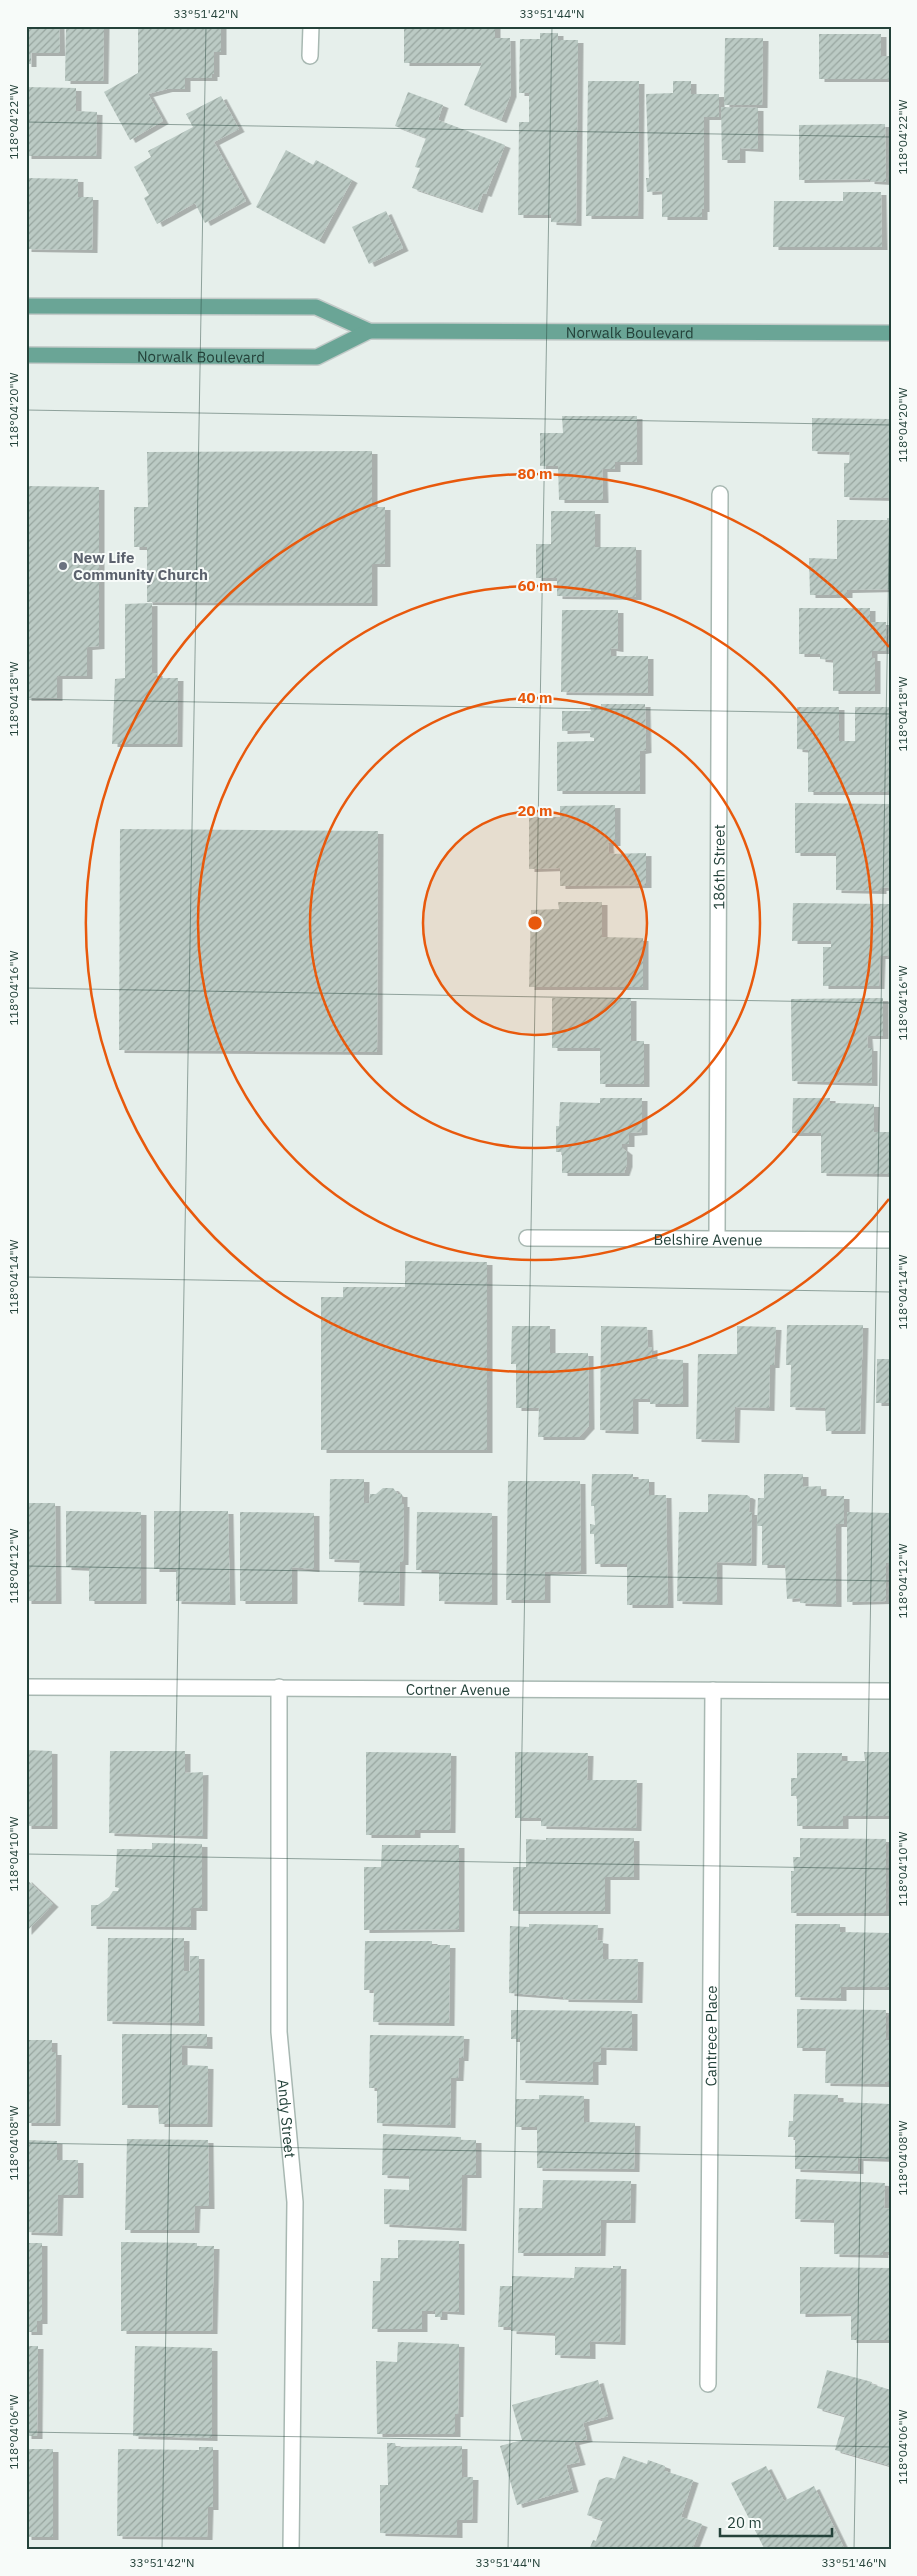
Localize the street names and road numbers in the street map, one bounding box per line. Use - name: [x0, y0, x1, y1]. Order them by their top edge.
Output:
- street label: Norwalk Boulevard: [566, 322, 694, 342]
- street label: Norwalk Boulevard: [137, 346, 265, 366]
- street label: 186th Street: [709, 824, 728, 910]
- street label: Belshire Avenue: [653, 1229, 763, 1249]
- street label: Cortner Avenue: [406, 1679, 510, 1699]
- street label: Cantrece Place: [701, 1985, 720, 2087]
- street label: Andy Street: [274, 2078, 300, 2159]

